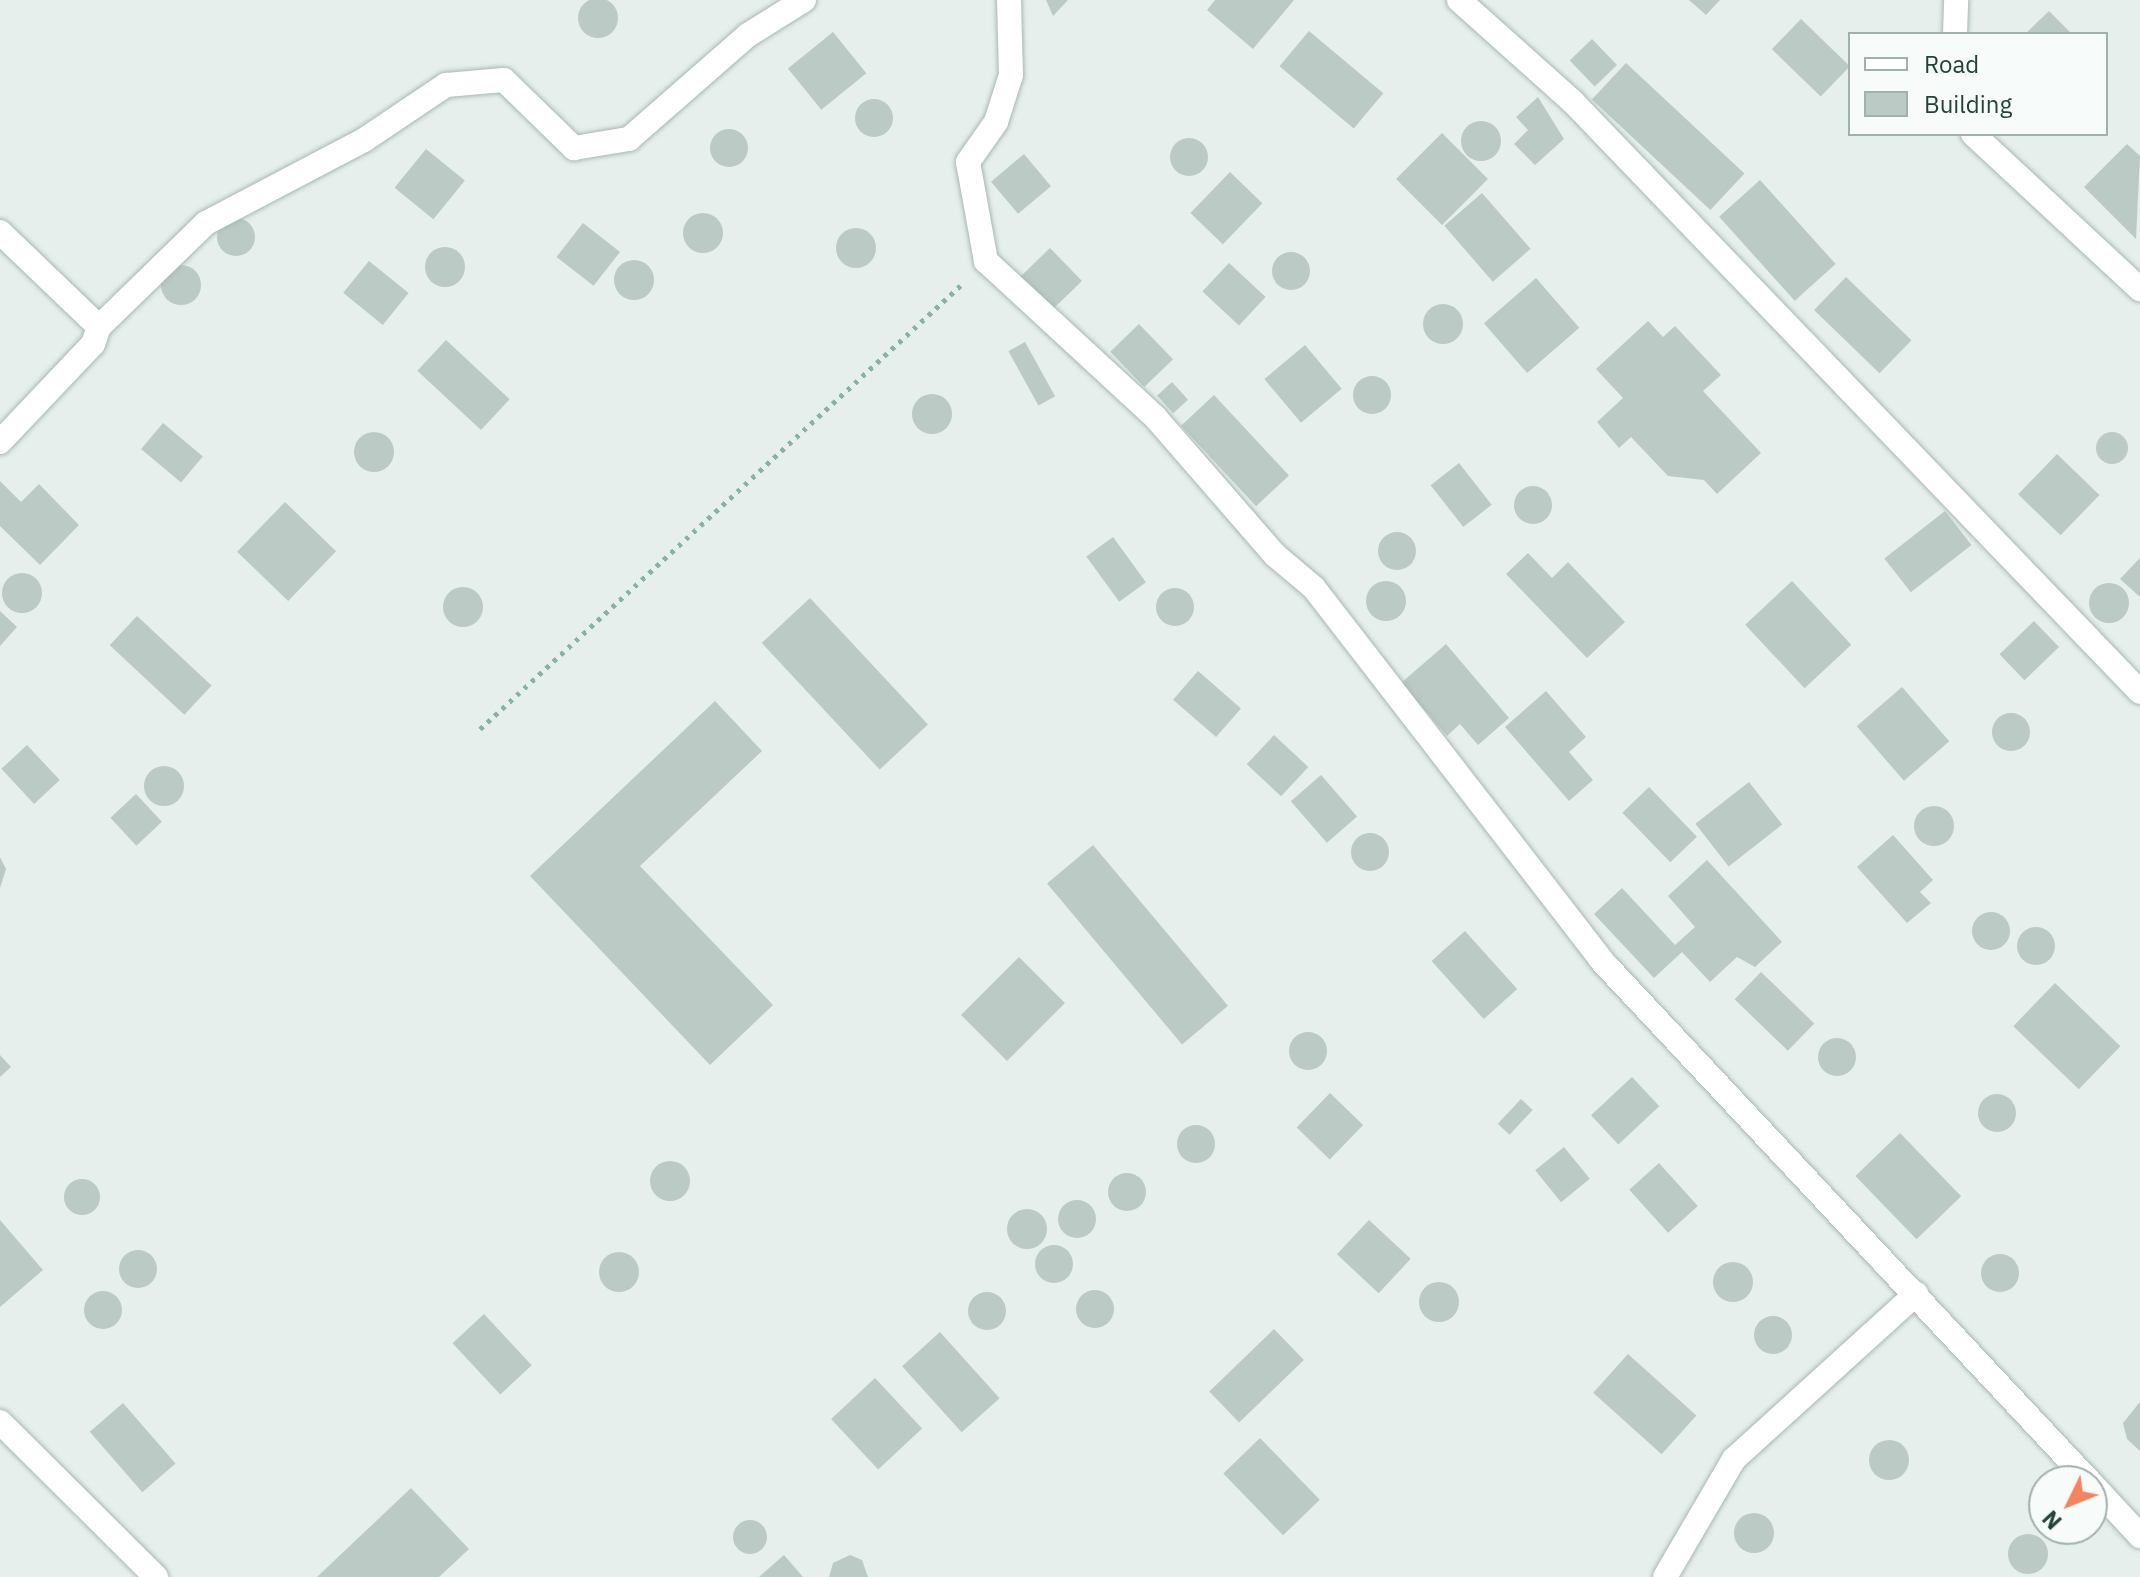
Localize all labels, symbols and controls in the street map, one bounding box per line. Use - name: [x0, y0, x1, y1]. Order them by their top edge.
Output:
- legend: [1848, 32, 2108, 136]
- text: Road: [1924, 48, 1979, 80]
- text: Building: [1924, 88, 2012, 120]
- north arrow: [2028, 1465, 2108, 1545]
- text: N: [2036, 1505, 2068, 1536]

